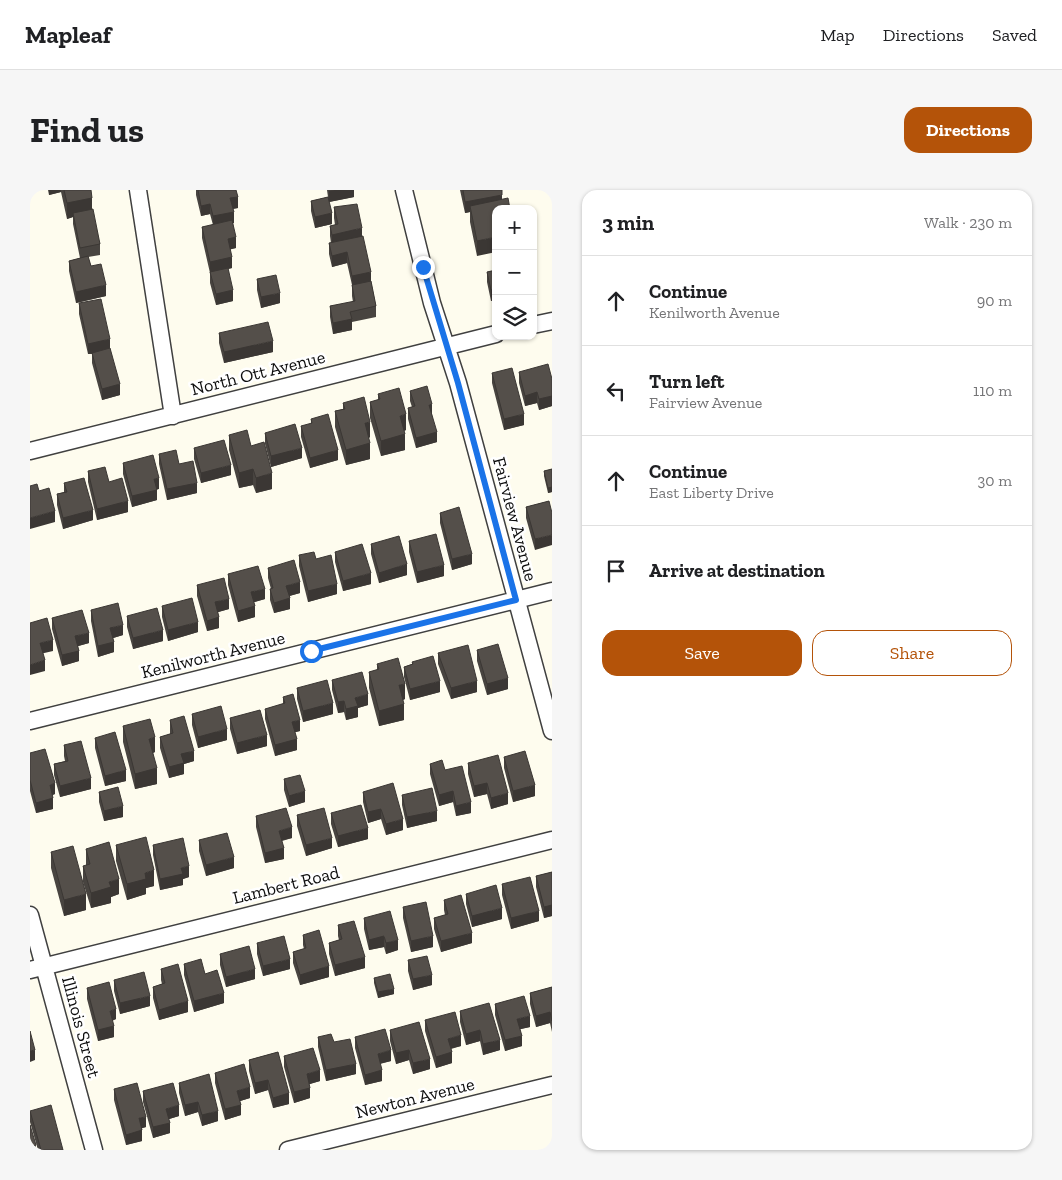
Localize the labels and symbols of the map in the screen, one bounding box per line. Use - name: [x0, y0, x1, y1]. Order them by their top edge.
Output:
- route end: [412, 256, 435, 279]
- street label: North Ott Avenue: [189, 346, 327, 400]
- street label: Fairview Avenue: [488, 455, 542, 583]
- street label: Kenilworth Avenue: [139, 627, 287, 683]
- route start: [300, 640, 323, 663]
- street label: Lambert Road: [230, 861, 342, 909]
- street label: Illinois Street: [57, 974, 105, 1081]
- street label: Newton Avenue: [353, 1073, 477, 1123]

